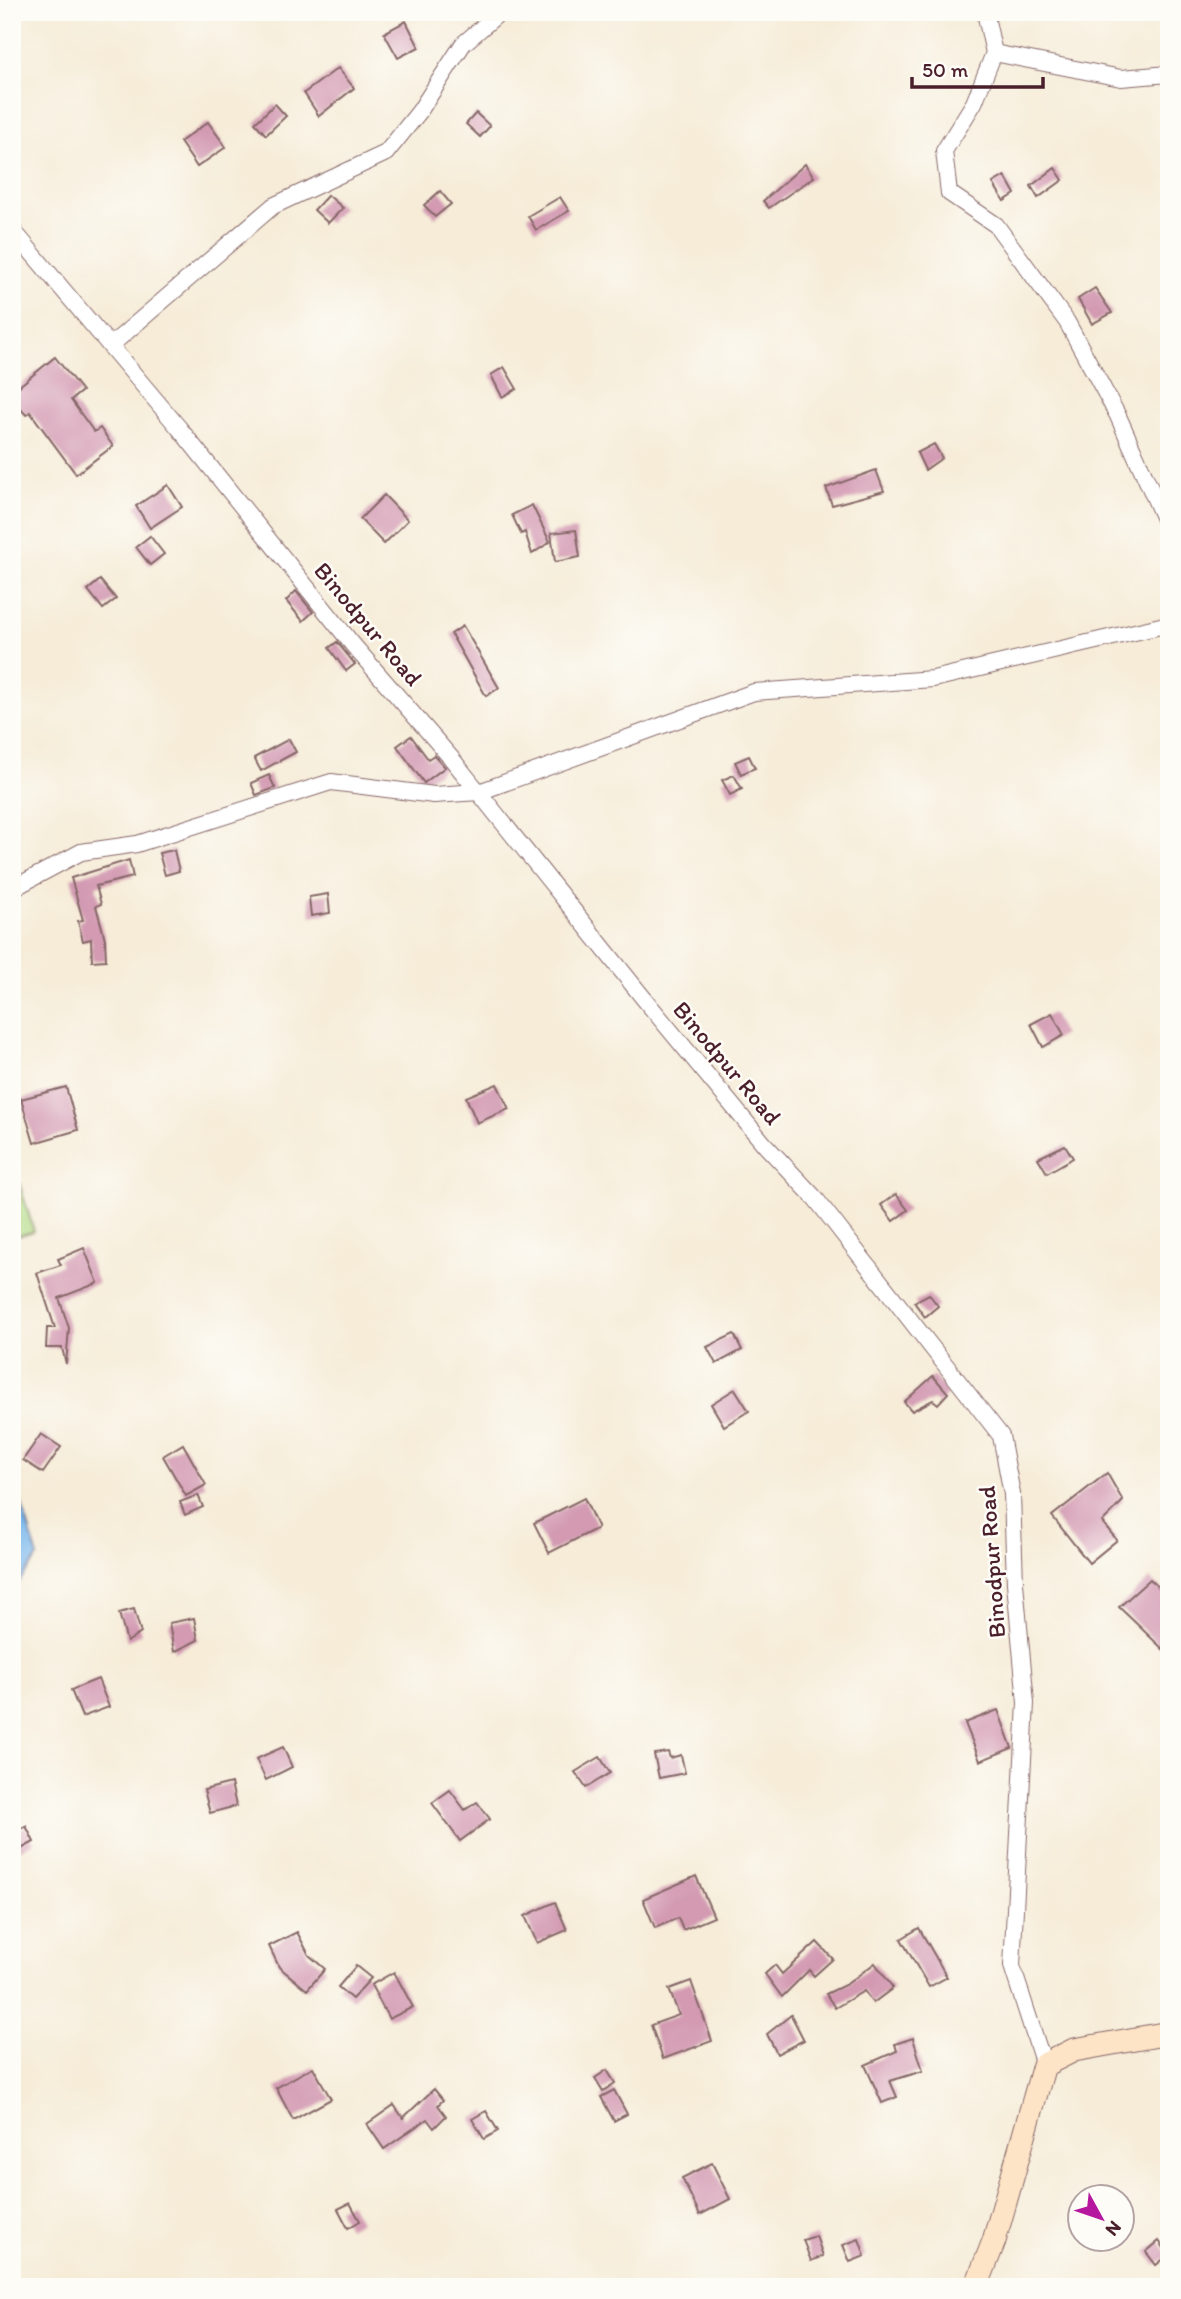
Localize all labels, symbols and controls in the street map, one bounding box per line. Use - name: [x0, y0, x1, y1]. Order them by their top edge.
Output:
- scale bar: [912, 46, 1043, 90]
- text: 50 m: [922, 57, 969, 82]
- street label: Binodpur Road: [308, 556, 429, 692]
- street label: Binodpur Road: [667, 995, 788, 1131]
- street label: Binodpur Road: [972, 1485, 1011, 1639]
- north arrow: [1066, 2184, 1136, 2254]
- text: N: [1101, 2216, 1127, 2241]

